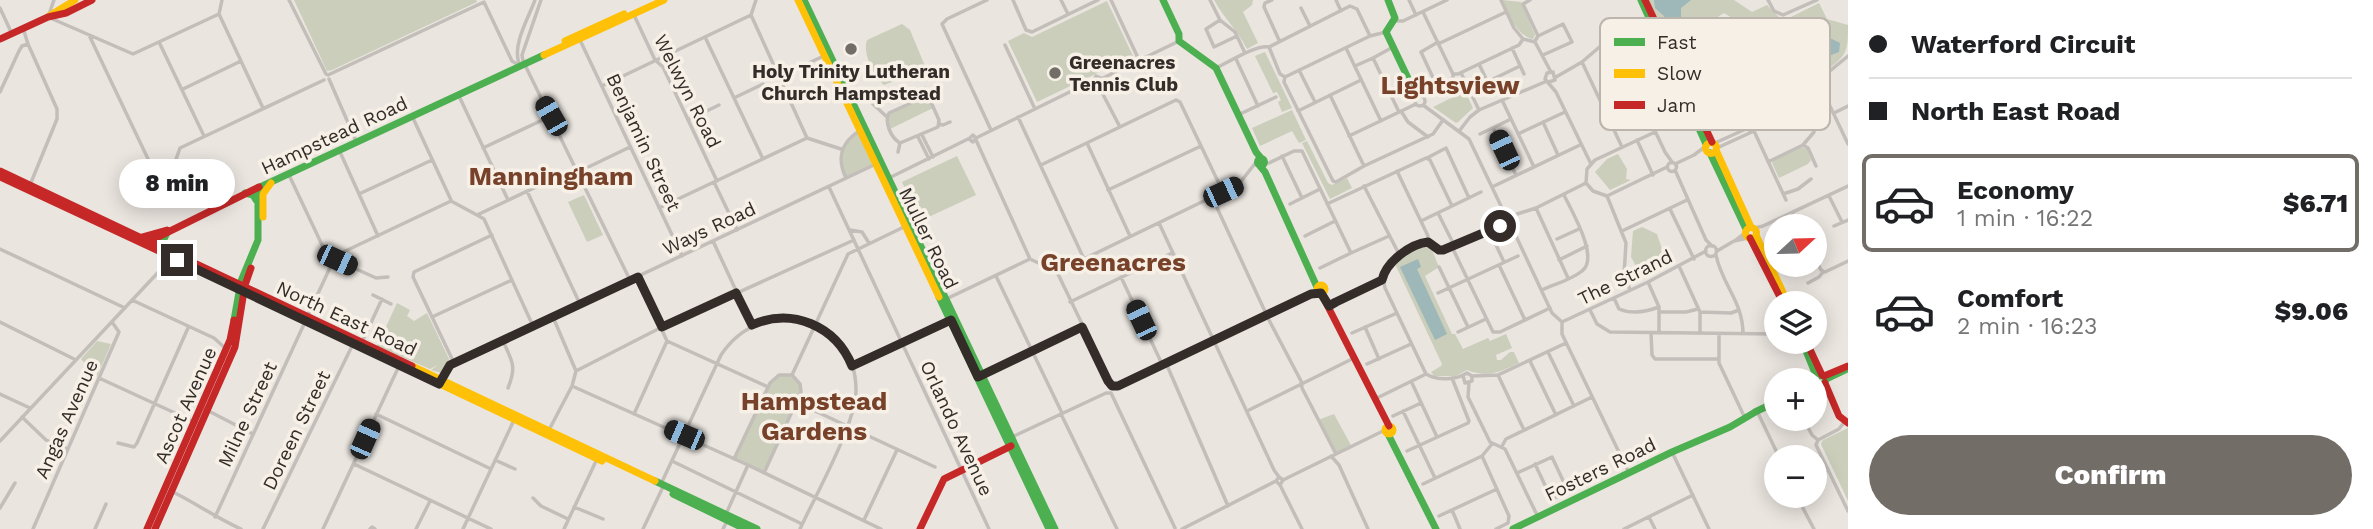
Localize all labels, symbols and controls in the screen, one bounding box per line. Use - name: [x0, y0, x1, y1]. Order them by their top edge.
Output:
- legend: [1600, 18, 1830, 130]
- text: Waterford Circuit: [1911, 29, 2135, 59]
- street label: Welwyn Road: [649, 31, 726, 152]
- text: Fast: [1657, 31, 1696, 54]
- marker: Holy Trinity Lutheran Church Hampstead: [843, 41, 859, 57]
- place label: Greenacres Tennis Club: [1069, 51, 1178, 96]
- place label: Holy Trinity Lutheran Church Hampstead: [752, 60, 950, 105]
- text: Slow: [1657, 62, 1702, 85]
- marker: Greenacres Tennis Club: [1047, 65, 1063, 81]
- street label: Benjamin Street: [602, 70, 686, 215]
- district label: Lightsview: [1380, 70, 1520, 100]
- street label: Hampstead Road: [257, 91, 411, 179]
- car: [532, 93, 571, 139]
- text: Jam: [1657, 94, 1696, 117]
- text: North East Road: [1911, 96, 2120, 126]
- car: [1486, 127, 1523, 173]
- callout: 8 min: [119, 159, 235, 208]
- district label: Manningham: [469, 161, 633, 191]
- text: 8 min: [145, 170, 209, 197]
- icon: car: [1873, 172, 1936, 235]
- car: [1200, 174, 1247, 210]
- text: Economy: [1957, 175, 2074, 205]
- street label: Muller Road: [894, 183, 963, 293]
- text: $6.71: [2283, 188, 2348, 218]
- street label: Ways Road: [659, 197, 759, 260]
- text: 1 min · 16:22: [1957, 205, 2093, 232]
- route start: [1484, 210, 1516, 242]
- north arrow: [1764, 214, 1827, 276]
- map controls: [1764, 214, 1827, 508]
- car: [314, 242, 361, 278]
- route end: [161, 244, 193, 276]
- street label: The Strand: [1574, 245, 1676, 310]
- district label: Greenacres: [1040, 247, 1186, 277]
- street label: North East Road: [273, 276, 421, 361]
- icon: car: [1873, 280, 1936, 343]
- text: Comfort: [1957, 283, 2063, 313]
- button: layers: [1764, 291, 1827, 354]
- text: $9.06: [2275, 296, 2348, 326]
- car: [1123, 297, 1160, 343]
- text: 2 min · 16:23: [1957, 313, 2098, 340]
- street label: Ascot Avenue: [149, 343, 221, 467]
- street label: Angas Avenue: [30, 356, 103, 482]
- street label: Orlando Avenue: [915, 357, 998, 499]
- street label: Milne Street: [213, 358, 282, 471]
- street label: Doreen Street: [258, 367, 335, 494]
- button: +: [1764, 368, 1827, 431]
- district label: Hampstead Gardens: [741, 386, 887, 446]
- car: [347, 416, 384, 462]
- car: [661, 417, 708, 453]
- street label: Fosters Road: [1541, 433, 1660, 506]
- button: Confirm: [1869, 435, 2352, 515]
- button: −: [1764, 445, 1827, 508]

